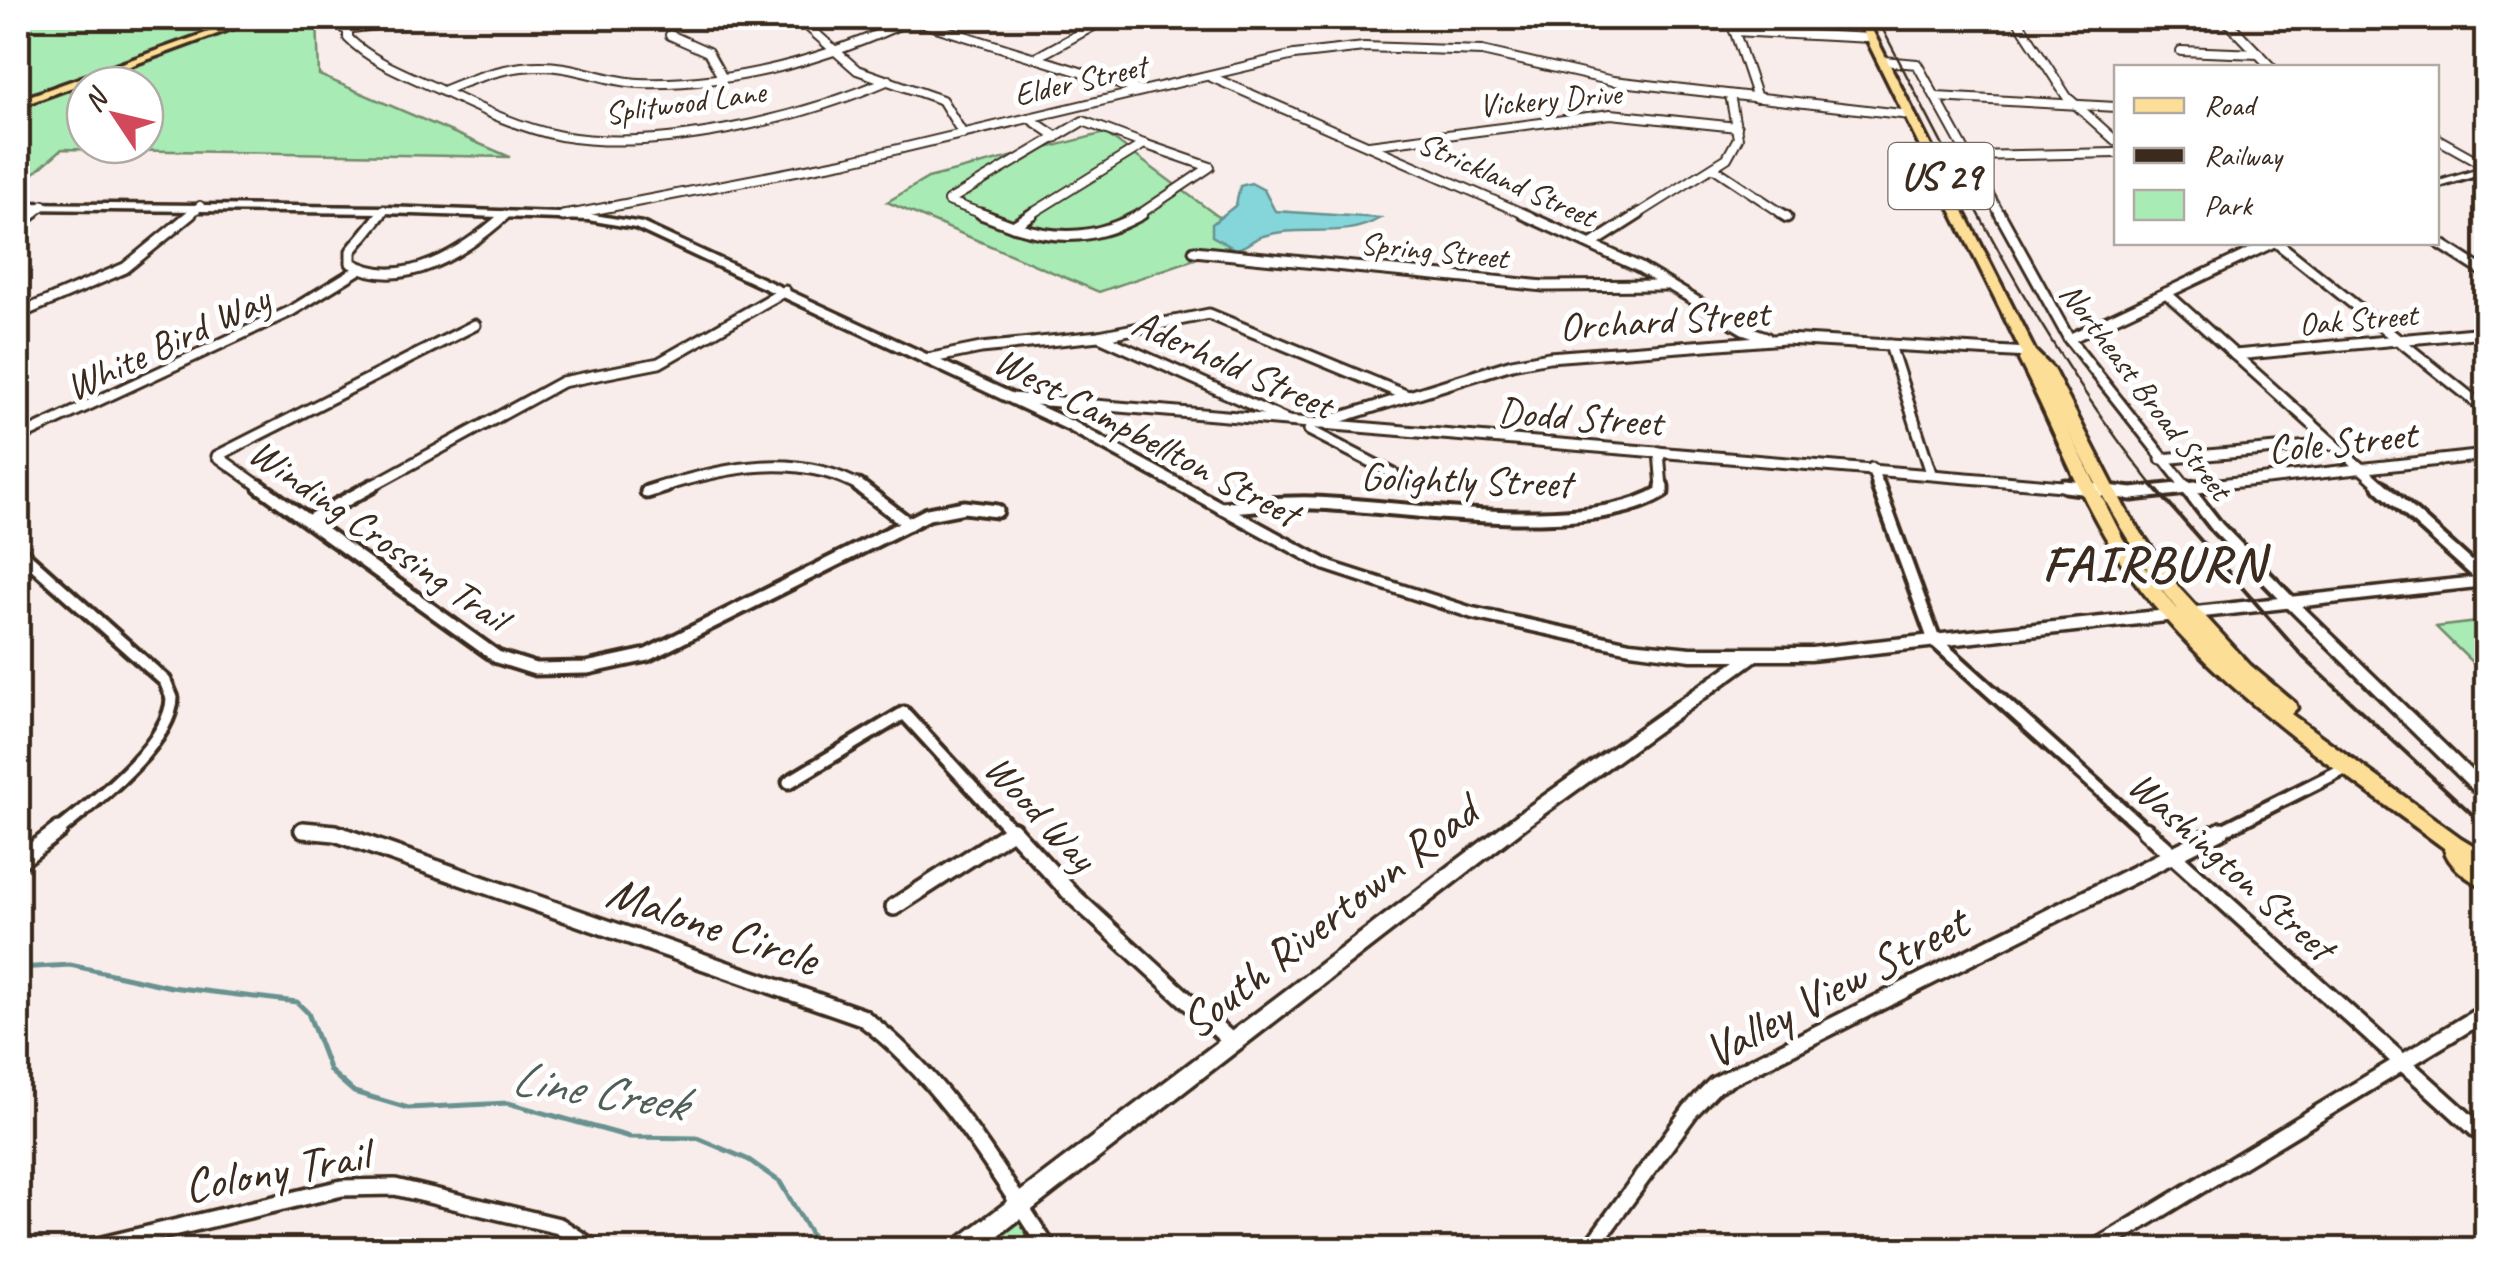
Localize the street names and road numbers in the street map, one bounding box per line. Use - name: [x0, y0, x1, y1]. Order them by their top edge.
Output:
- street label: Elder Street: [1010, 44, 1154, 116]
- street label: Splitwood Lane: [602, 71, 770, 134]
- street label: Vickery Drive: [1477, 73, 1625, 126]
- street label: Strickland Street: [1412, 122, 1605, 238]
- road number: US 29: [1888, 143, 1994, 209]
- street label: Spring Street: [1358, 222, 1513, 279]
- street label: White Bird Way: [57, 273, 280, 412]
- street label: Northeast Broad Street: [2051, 275, 2243, 511]
- street label: Orchard Street: [1558, 287, 1774, 352]
- street label: Oak Street: [2297, 294, 2422, 345]
- street label: Aderhold Street: [1125, 298, 1344, 432]
- street label: West Campbellton Street: [986, 336, 1312, 541]
- street label: Dodd Street: [1496, 386, 1668, 448]
- street label: Cole Street: [2266, 409, 2422, 475]
- street label: Winding Crossing Trail: [239, 427, 523, 646]
- street label: Golightly Street: [1360, 451, 1578, 509]
- street label: Wood Way: [974, 744, 1108, 883]
- street label: Washington Street: [2118, 760, 2349, 975]
- street label: South Rivertown Road: [1168, 777, 1495, 1052]
- street label: Malone Circle: [599, 861, 829, 990]
- street label: Valley View Street: [1693, 890, 1981, 1081]
- street label: Colony Trail: [179, 1123, 381, 1216]

